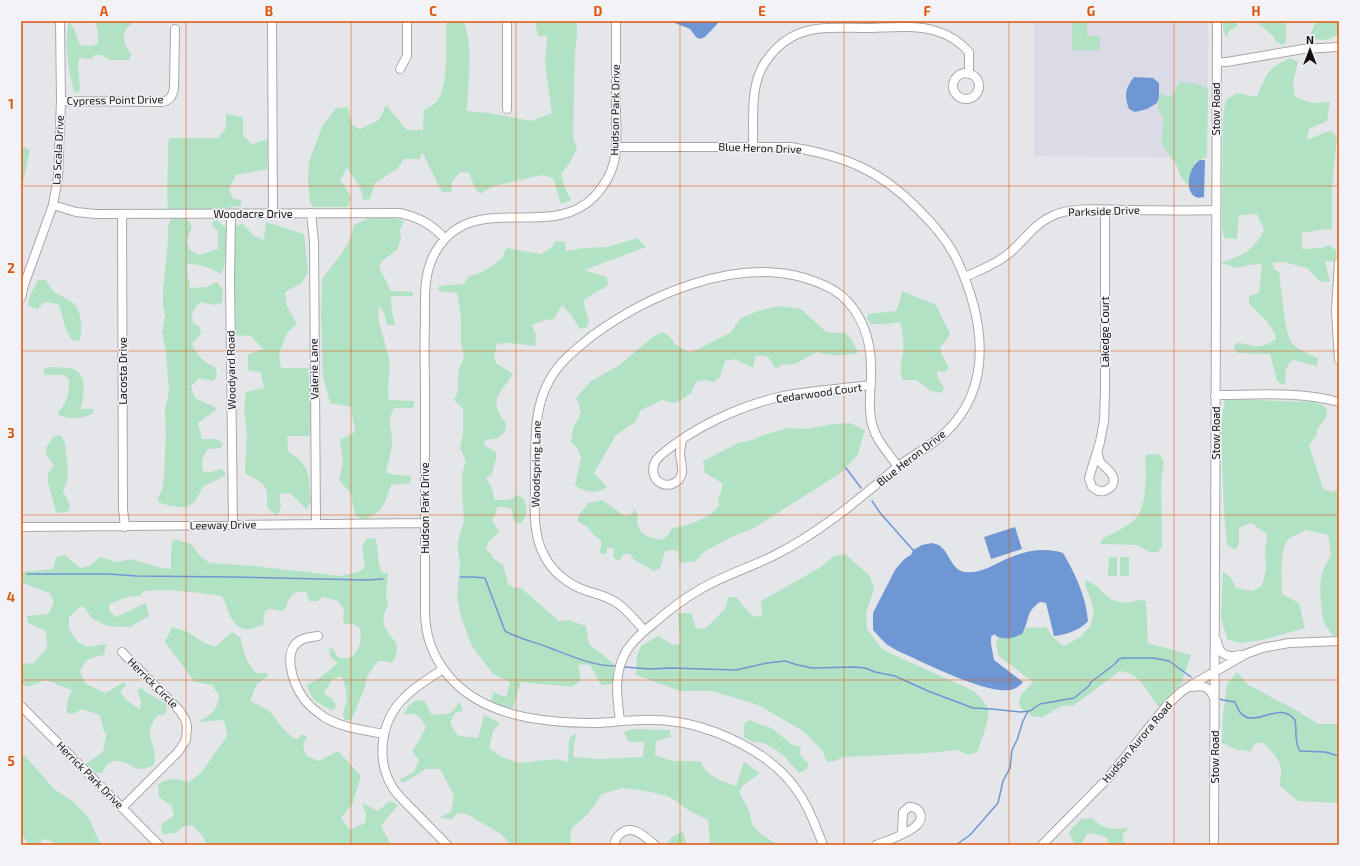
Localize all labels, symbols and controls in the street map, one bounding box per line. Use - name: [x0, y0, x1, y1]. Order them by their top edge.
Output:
- text: A: [100, 3, 109, 19]
- text: B: [265, 3, 273, 19]
- text: C: [429, 3, 437, 19]
- text: D: [594, 3, 603, 19]
- text: E: [758, 3, 766, 19]
- text: F: [923, 3, 931, 19]
- text: G: [1087, 3, 1095, 19]
- text: H: [1252, 3, 1261, 19]
- north arrow: [1290, 30, 1330, 70]
- text: N: [1306, 33, 1314, 46]
- street label: Hudson Park Drive: [607, 64, 622, 156]
- street label: Stow Road: [1209, 82, 1222, 136]
- street label: Cypress Point Drive: [67, 92, 164, 107]
- text: 1: [8, 96, 14, 112]
- street label: La Scala Drive: [49, 115, 66, 185]
- street label: Blue Heron Drive: [718, 140, 802, 155]
- street label: Parkside Drive: [1068, 203, 1140, 218]
- street label: Woodacre Drive: [213, 207, 293, 220]
- text: 2: [7, 260, 15, 276]
- street label: Lakedge Court: [1098, 296, 1111, 368]
- street label: Woodyard Road: [223, 330, 238, 410]
- street label: Lacosta Drive: [116, 337, 129, 405]
- street label: Valerie Lane: [306, 338, 321, 400]
- street label: Cedarwood Court: [775, 380, 863, 405]
- street label: Stow Road: [1209, 406, 1222, 460]
- street label: Woodspring Lane: [528, 420, 543, 508]
- text: 3: [7, 425, 15, 441]
- street label: Blue Heron Drive: [874, 427, 948, 488]
- street label: Hudson Park Drive: [418, 462, 431, 554]
- street label: Leeway Drive: [190, 517, 257, 532]
- text: 4: [7, 589, 15, 605]
- street label: Herrick Circle: [125, 655, 181, 711]
- street label: Hudson Aurora Road: [1099, 698, 1174, 785]
- street label: Stow Road: [1208, 730, 1221, 784]
- street label: Herrick Park Drive: [54, 739, 127, 811]
- text: 5: [7, 753, 15, 769]

